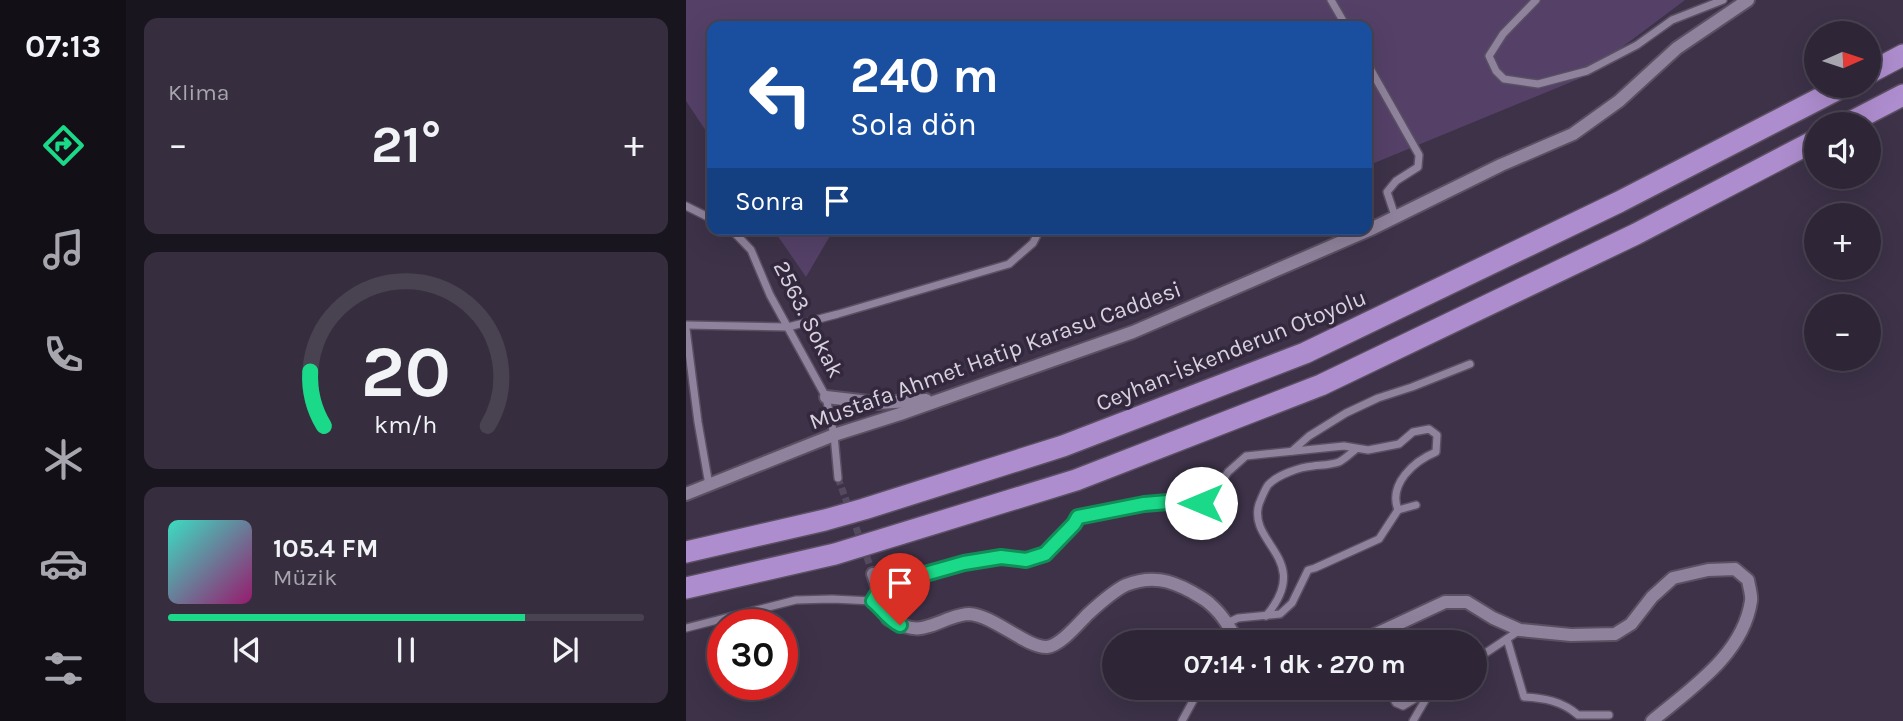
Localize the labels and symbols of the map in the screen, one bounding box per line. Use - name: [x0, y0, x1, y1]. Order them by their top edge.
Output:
- north arrow: [1804, 21, 1881, 98]
- street label: 2563. Sokak: [768, 256, 850, 382]
- street label: Mustafa Ahmet Hatip Karasu Caddesi: [806, 275, 1185, 435]
- street label: Ceyhan-İskenderun Otoyolu: [1092, 284, 1370, 417]
- position arrow: [1164, 466, 1238, 540]
- pin: [870, 553, 930, 625]
- speed limit sign: 30: [707, 609, 798, 700]

